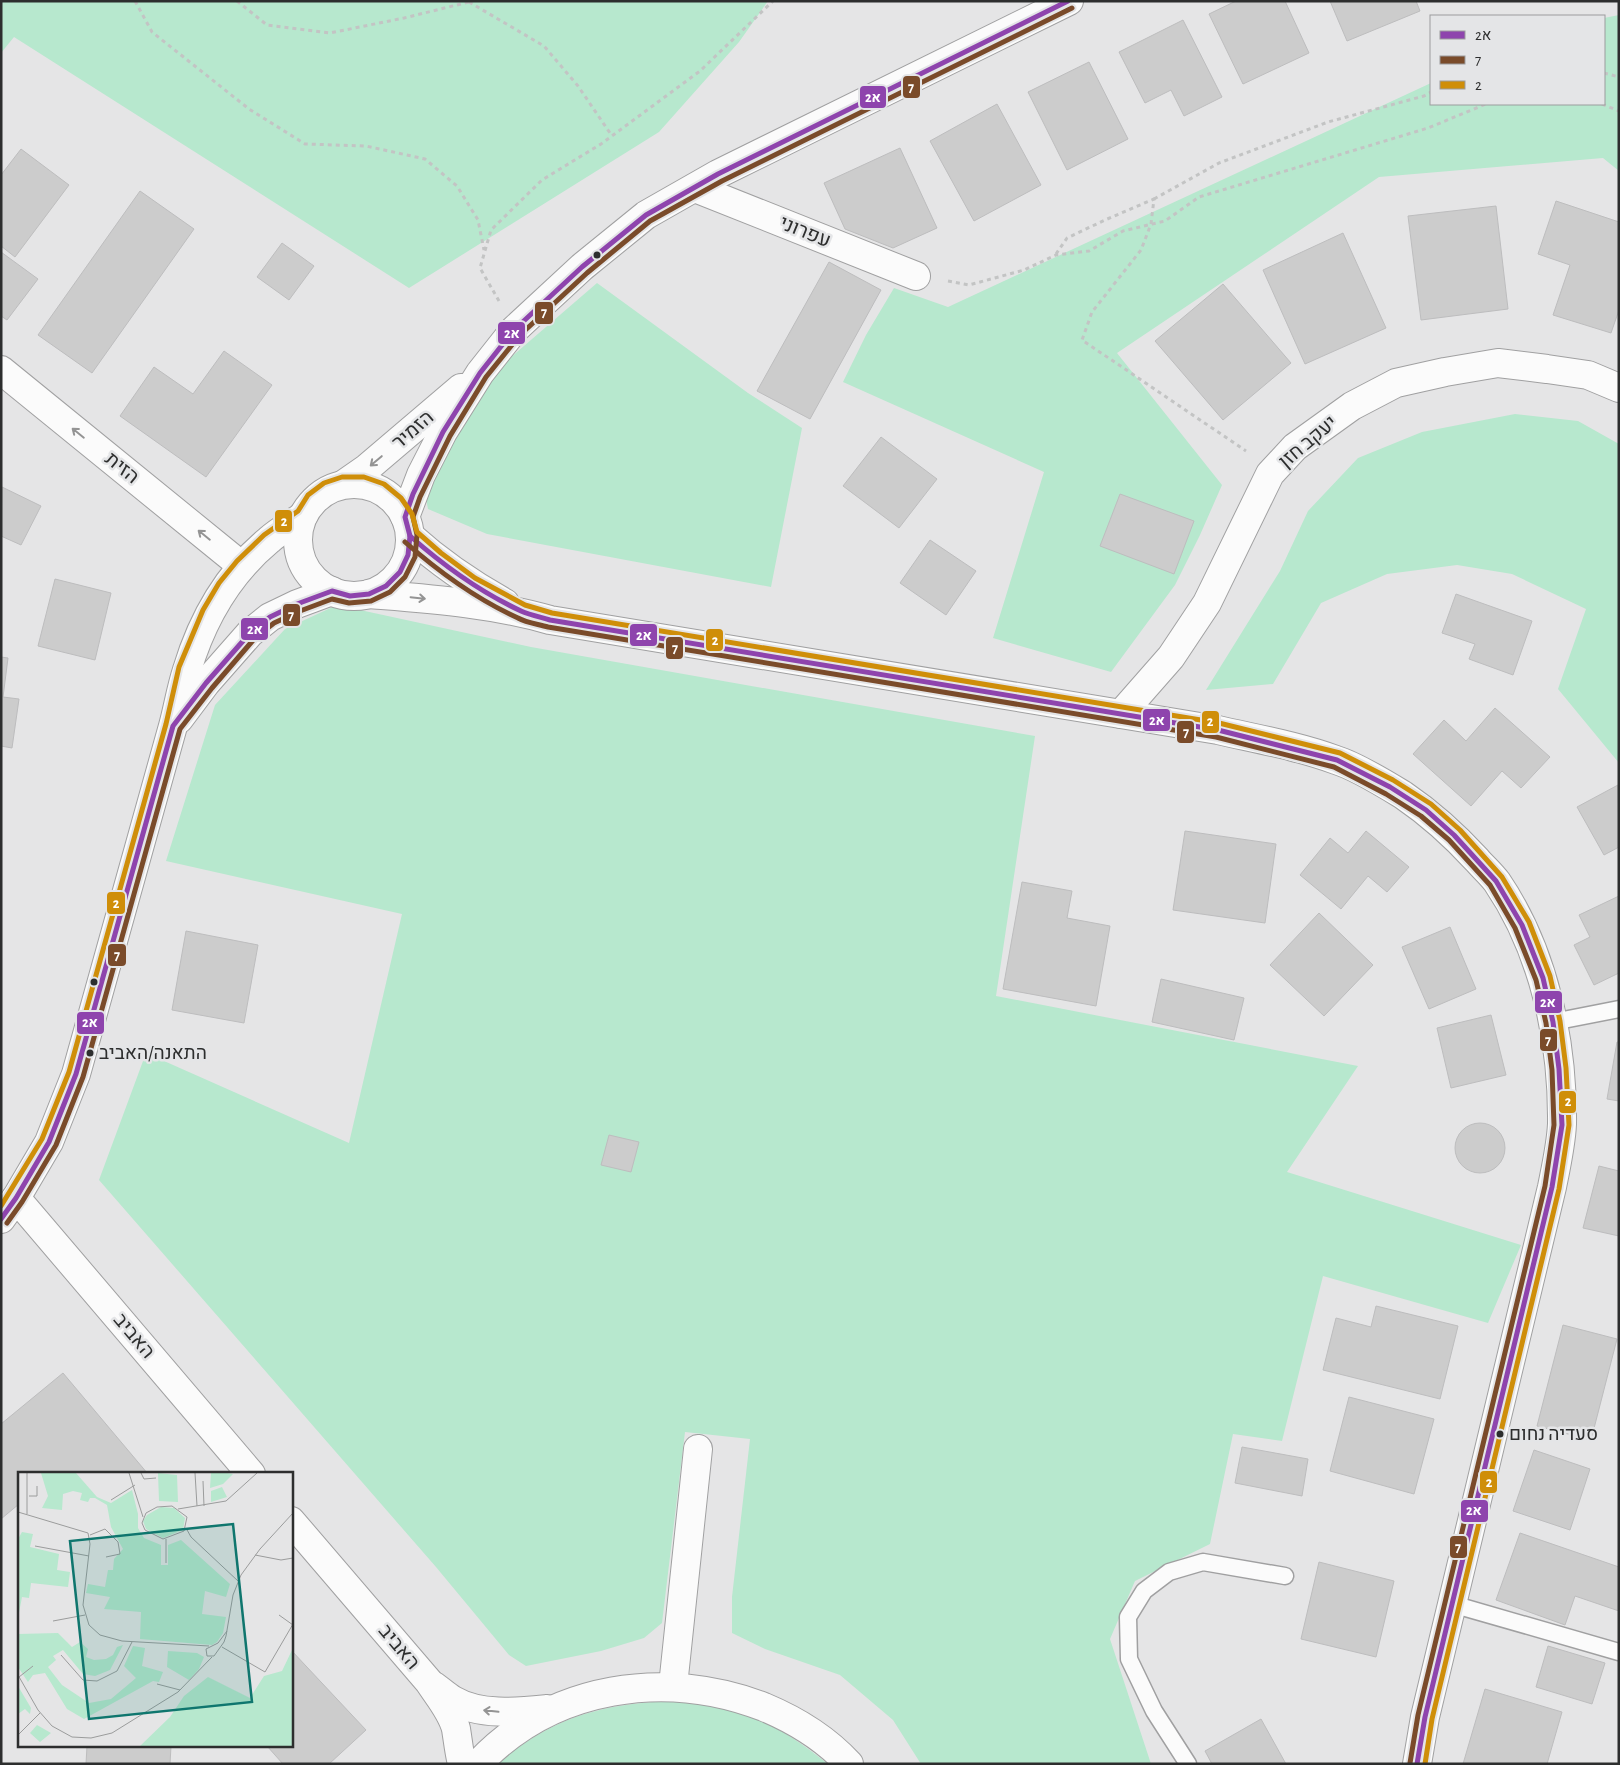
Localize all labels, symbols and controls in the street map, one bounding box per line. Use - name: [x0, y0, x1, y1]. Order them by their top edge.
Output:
- legend: [1430, 15, 1605, 105]
- text: 2א: [1475, 28, 1491, 43]
- text: 7: [1475, 53, 1481, 68]
- line badge: 7: [902, 75, 921, 99]
- text: 2: [1475, 78, 1482, 93]
- text: 7: [908, 81, 914, 95]
- line badge: 2א: [859, 85, 887, 109]
- text: 2א: [865, 91, 881, 105]
- street label: עפרוני: [777, 213, 833, 251]
- unlabelled marker: [592, 250, 602, 260]
- line badge: 7: [534, 301, 554, 325]
- text: 7: [541, 306, 547, 320]
- line badge: 2א: [497, 321, 526, 345]
- text: 2א: [504, 327, 520, 341]
- street label: הזמיר: [389, 407, 437, 453]
- street label: יעקב חזן: [1275, 412, 1341, 472]
- one-way arrow: [72, 427, 85, 438]
- street label: הזית: [101, 448, 143, 488]
- one-way arrow: [370, 455, 383, 466]
- line badge: 2: [274, 509, 293, 533]
- text: 2: [281, 515, 288, 529]
- one-way arrow: [198, 530, 211, 541]
- one-way arrow: [409, 593, 425, 603]
- line badge: 7: [282, 603, 301, 627]
- text: 7: [288, 609, 294, 623]
- line badge: 2א: [240, 617, 269, 641]
- text: 2א: [247, 623, 263, 637]
- line badge: 2א: [629, 623, 658, 647]
- line badge: 2: [705, 628, 724, 652]
- text: 2א: [636, 629, 652, 643]
- text: 2: [712, 634, 719, 648]
- line badge: 7: [665, 636, 684, 660]
- text: 7: [672, 642, 678, 656]
- line badge: 2א: [1142, 708, 1171, 732]
- line badge: 2: [1201, 710, 1220, 734]
- text: 2א: [1149, 714, 1165, 728]
- text: 2: [1207, 715, 1214, 729]
- line badge: 7: [1176, 720, 1195, 744]
- text: 7: [1183, 726, 1189, 740]
- line badge: 2: [106, 891, 126, 915]
- text: 2: [113, 897, 120, 911]
- line badge: 7: [107, 943, 127, 967]
- text: 7: [114, 949, 120, 963]
- unlabelled marker: [89, 977, 99, 987]
- line badge: 2א: [1534, 990, 1563, 1014]
- text: 2א: [1540, 996, 1556, 1010]
- line badge: 2א: [76, 1011, 105, 1035]
- text: 2א: [82, 1016, 98, 1030]
- line badge: 7: [1539, 1028, 1558, 1052]
- text: 7: [1545, 1034, 1551, 1048]
- place label: התאנה/האביב: [99, 1044, 207, 1063]
- marker: התאנה/האביב: [85, 1048, 95, 1058]
- line badge: 2: [1558, 1090, 1577, 1114]
- text: 2: [1565, 1095, 1572, 1109]
- street label: האביב: [110, 1310, 158, 1362]
- place label: סעדיה נחום: [1509, 1425, 1598, 1444]
- marker: סעדיה נחום: [1495, 1429, 1505, 1439]
- line badge: 2: [1479, 1470, 1498, 1494]
- inset map: [18, 1472, 292, 1748]
- text: 2: [1486, 1476, 1493, 1490]
- line badge: 2א: [1460, 1499, 1489, 1523]
- text: 2א: [1466, 1504, 1482, 1518]
- line badge: 7: [1449, 1535, 1468, 1559]
- text: 7: [1455, 1541, 1461, 1555]
- street label: האביב: [375, 1621, 423, 1673]
- one-way arrow: [483, 1706, 499, 1716]

